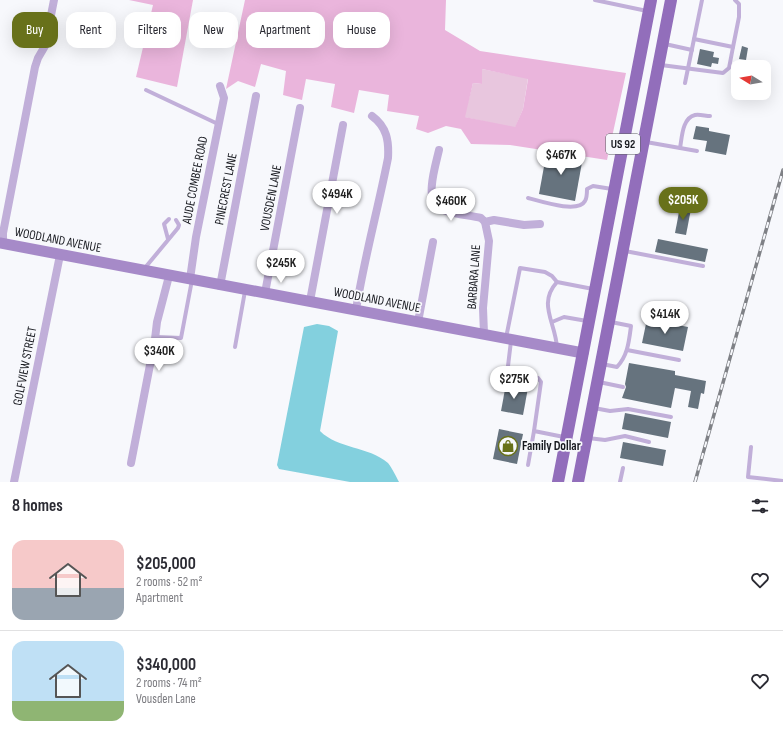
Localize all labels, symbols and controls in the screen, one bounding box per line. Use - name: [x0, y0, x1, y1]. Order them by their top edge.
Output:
- chip: Buy: [12, 12, 58, 48]
- chip: Rent: [66, 12, 116, 48]
- chip: Filters: [124, 12, 181, 48]
- chip: New: [189, 12, 238, 48]
- chip: Apartment: [246, 12, 325, 48]
- chip: House: [333, 12, 390, 48]
- north arrow: [731, 60, 771, 100]
- map controls: [731, 60, 771, 100]
- road number: US 92: [606, 134, 640, 154]
- street label: AUDE COMBEE ROAD: [178, 135, 211, 226]
- pin: $467K: [533, 142, 589, 176]
- text: $467K: [545, 147, 577, 163]
- street label: PINECREST LANE: [211, 152, 241, 226]
- street label: VOUSDEN LANE: [257, 164, 285, 232]
- pin: $494K: [309, 181, 365, 215]
- text: $494K: [321, 186, 353, 202]
- pin: $205K: [655, 187, 711, 221]
- pin: $460K: [423, 188, 479, 222]
- text: $205K: [668, 192, 698, 208]
- text: $460K: [435, 193, 467, 209]
- street label: WOODLAND AVENUE: [13, 224, 103, 256]
- street label: BARBARA LANE: [464, 244, 484, 310]
- pin: $245K: [253, 250, 309, 284]
- text: $245K: [266, 255, 296, 271]
- street label: WOODLAND AVENUE: [332, 284, 422, 316]
- pin: $414K: [637, 301, 693, 335]
- text: $414K: [650, 306, 680, 322]
- street label: GOLFVIEW STREET: [10, 325, 40, 407]
- pin: $340K: [131, 338, 187, 372]
- text: $340K: [143, 343, 175, 359]
- pin: $275K: [486, 366, 542, 400]
- text: $275K: [499, 371, 529, 387]
- shop icon: Family Dollar: [497, 435, 519, 457]
- place label: Family Dollar: [522, 438, 581, 454]
- icon: filters: [749, 495, 771, 517]
- text: 8 homes: [12, 496, 63, 516]
- text: $205,000: [136, 554, 196, 574]
- icon: home: [44, 556, 92, 604]
- icon: heart: [749, 569, 771, 591]
- text: 2 rooms · 52 m²: [136, 574, 203, 590]
- text: Apartment: [136, 590, 183, 606]
- text: $340,000: [136, 655, 196, 675]
- icon: home: [44, 657, 92, 705]
- icon: heart: [749, 670, 771, 692]
- text: 2 rooms · 74 m²: [136, 675, 202, 691]
- text: Vousden Lane: [136, 691, 196, 707]

